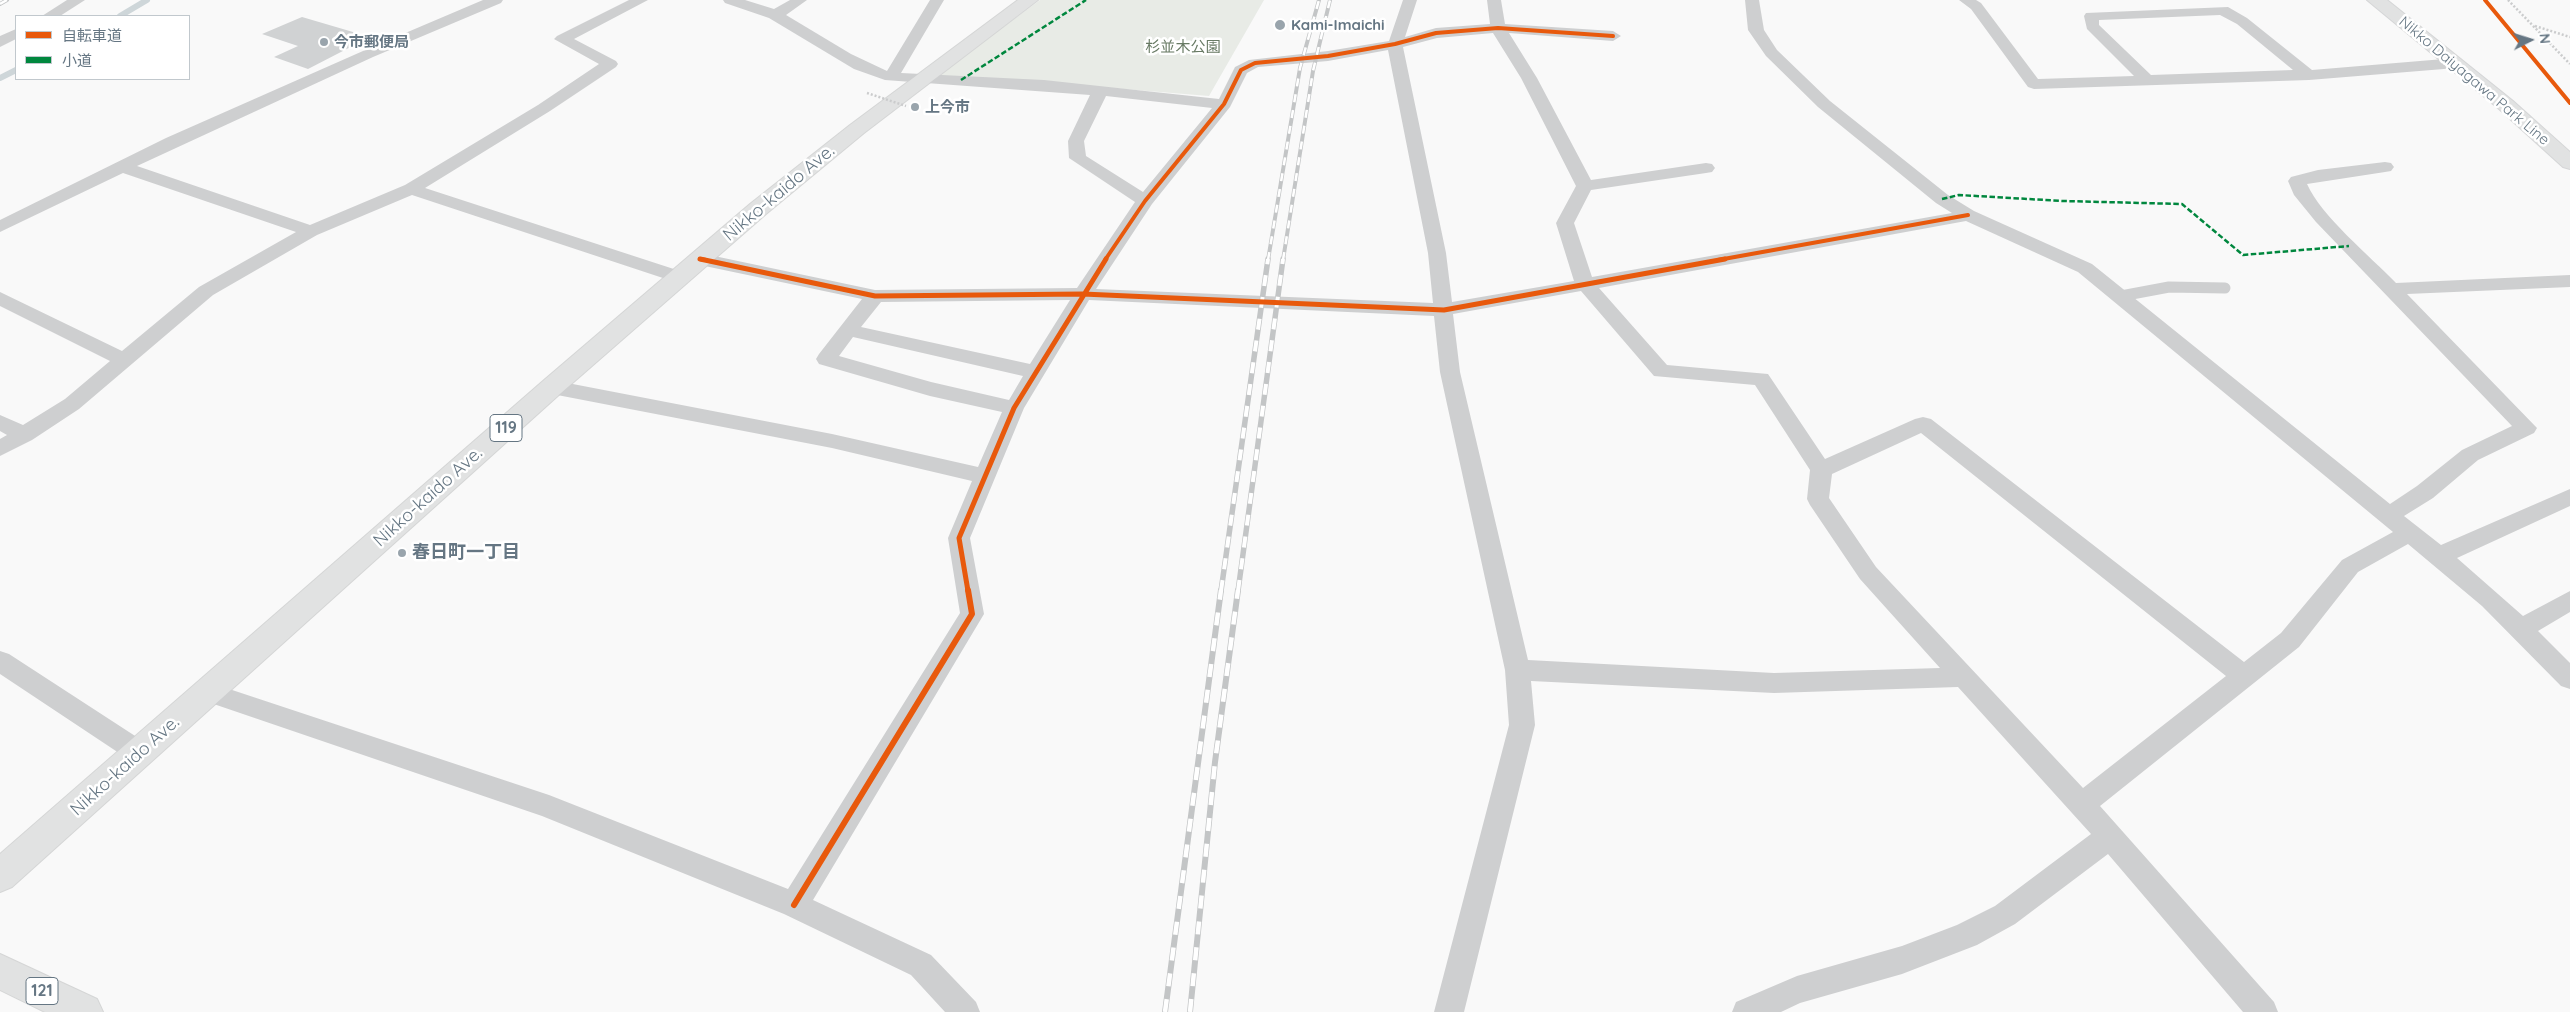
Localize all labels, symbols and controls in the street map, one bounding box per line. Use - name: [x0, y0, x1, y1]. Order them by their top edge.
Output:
- street label: Nikko Daiyagawa Park Line: [2395, 13, 2553, 149]
- legend: [15, 15, 190, 80]
- north arrow: [2505, 15, 2555, 65]
- place label: Kami-Imaichi: [1291, 16, 1385, 34]
- marker: Kami-Imaichi: [1273, 18, 1287, 32]
- text: 自転車道: [62, 26, 122, 45]
- place label: 今市郵便局: [334, 33, 409, 51]
- marker: 今市郵便局: [318, 36, 330, 48]
- park label: 杉並木公園: [1146, 38, 1220, 56]
- text: 小道: [62, 51, 92, 70]
- place label: 上今市: [925, 98, 970, 116]
- marker: 上今市: [909, 101, 921, 113]
- street label: Nikko-kaido Ave.: [719, 140, 839, 246]
- road number: 119: [490, 414, 522, 442]
- street label: Nikko-kaido Ave.: [369, 443, 487, 551]
- place label: 春日町一丁目: [412, 542, 520, 564]
- marker: 春日町一丁目: [396, 547, 408, 559]
- street label: Nikko-kaido Ave.: [66, 712, 184, 820]
- road number: 121: [26, 978, 58, 1004]

